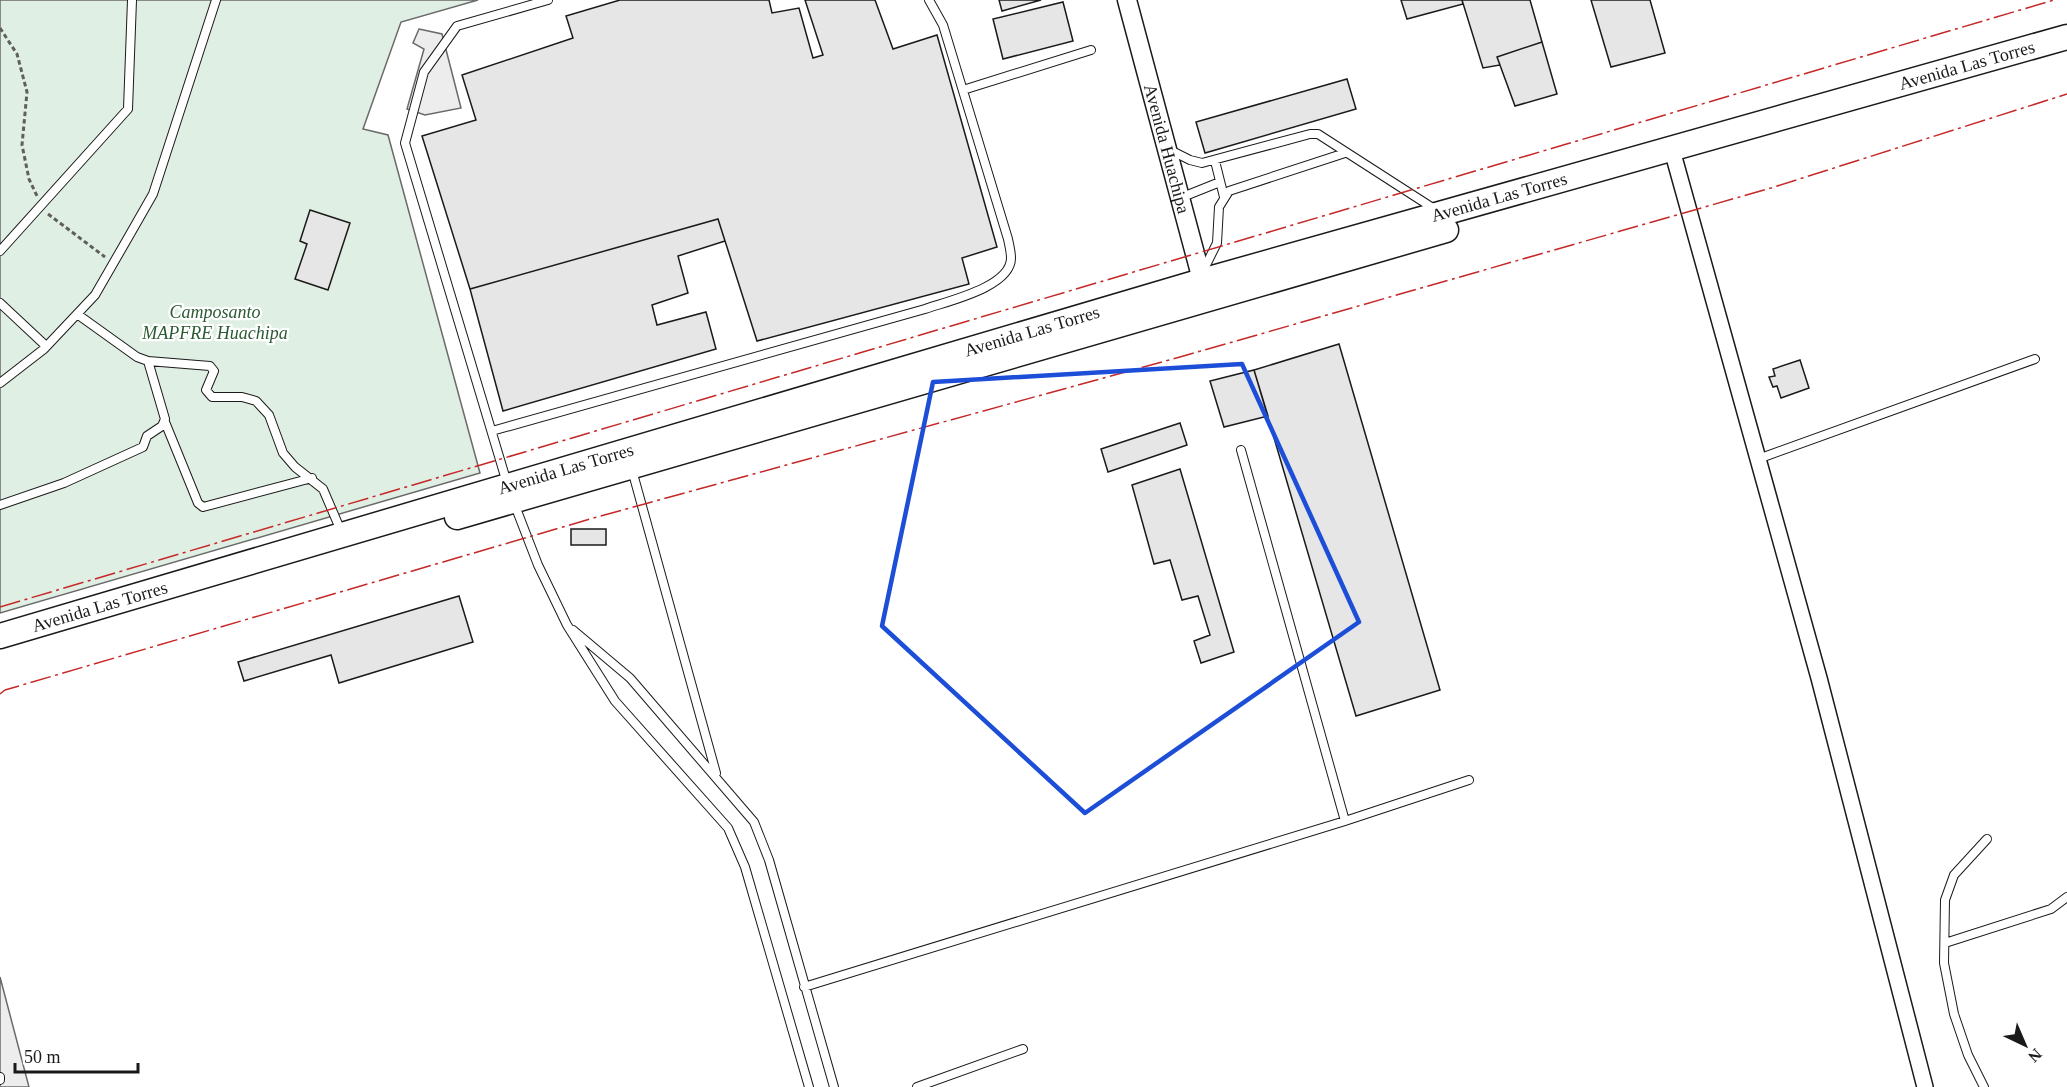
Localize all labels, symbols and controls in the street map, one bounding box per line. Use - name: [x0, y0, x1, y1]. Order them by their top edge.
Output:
- street label: Avenida Las Torres: [1897, 37, 2037, 94]
- street label: Avenida Huachipa: [1140, 82, 1194, 216]
- street label: Avenida Las Torres: [1429, 169, 1569, 226]
- park label: Camposanto MAPFRE Huachipa: [141, 302, 288, 343]
- street label: Avenida Las Torres: [962, 302, 1102, 361]
- street label: Avenida Las Torres: [496, 439, 636, 498]
- street label: Avenida Las Torres: [30, 577, 170, 636]
- north arrow: [1995, 1015, 2055, 1075]
- scale bar: [15, 1036, 138, 1074]
- text: N: [2025, 1045, 2045, 1066]
- text: 50 m: [24, 1047, 61, 1067]

